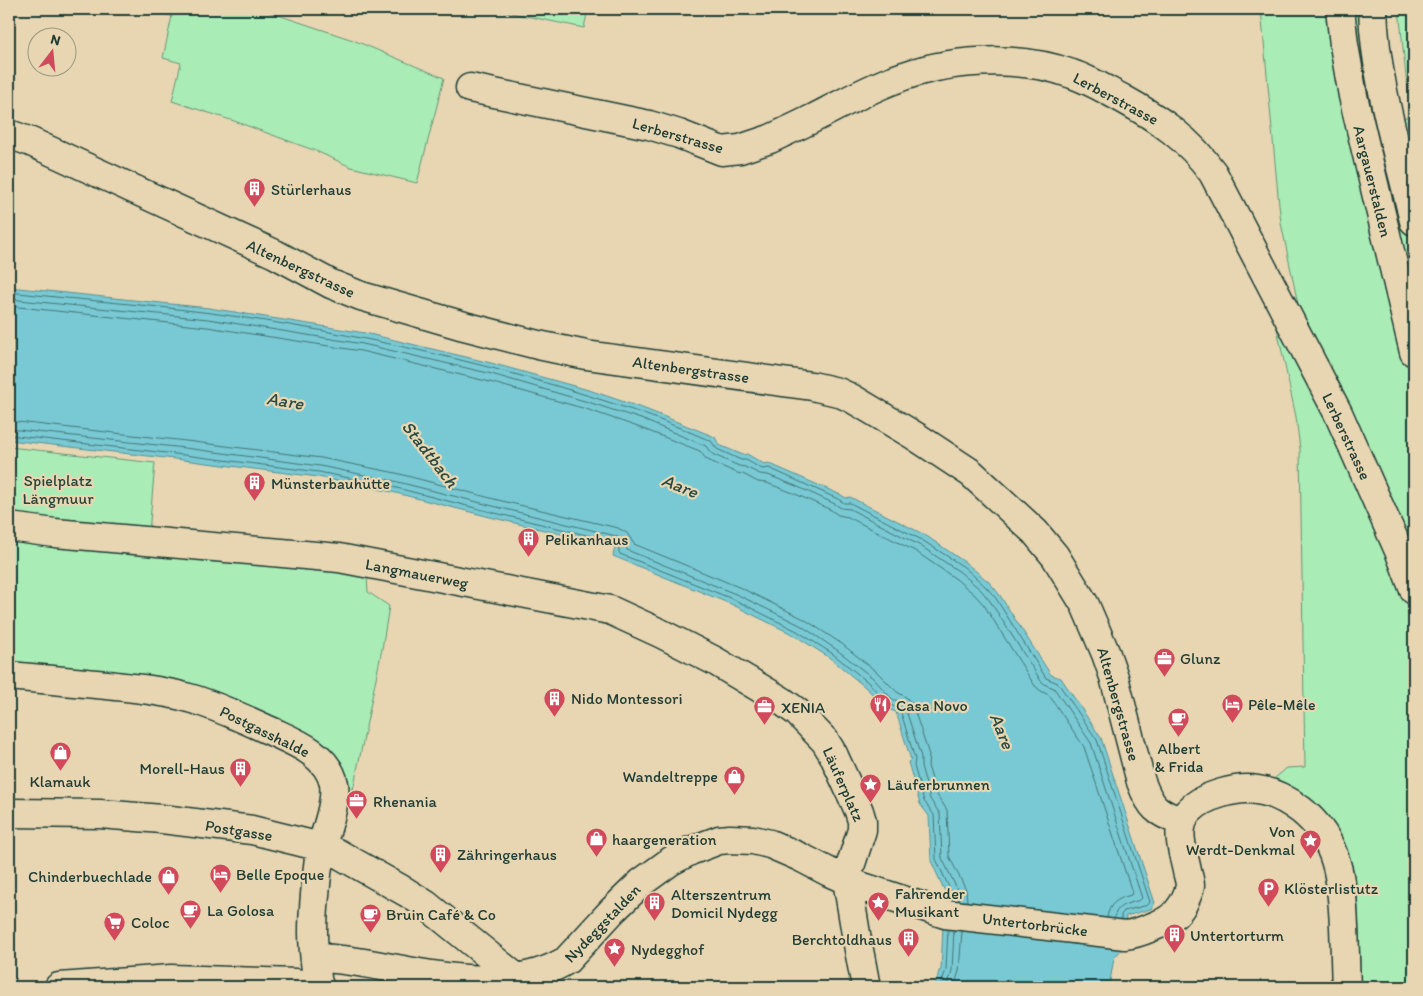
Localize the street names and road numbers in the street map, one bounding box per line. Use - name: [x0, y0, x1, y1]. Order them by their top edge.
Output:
- street label: Lerberstrasse: [1070, 68, 1162, 129]
- street label: Lerberstrasse: [630, 113, 726, 158]
- street label: Aargauerstalden: [1349, 123, 1396, 239]
- street label: Altenbergstrasse: [244, 235, 358, 302]
- street label: Altenbergstrasse: [632, 352, 750, 387]
- street label: Lerberstrasse: [1318, 390, 1375, 483]
- street label: Langmauerweg: [364, 554, 471, 593]
- street label: Altenbergstrasse: [1093, 645, 1144, 763]
- street label: Postgasshalde: [217, 701, 313, 761]
- street label: Läuferplatz: [819, 744, 869, 825]
- street label: Postgasse: [204, 816, 274, 845]
- street label: Nydeggstalden: [560, 880, 645, 967]
- street label: Untertorbrücke: [981, 909, 1089, 940]

